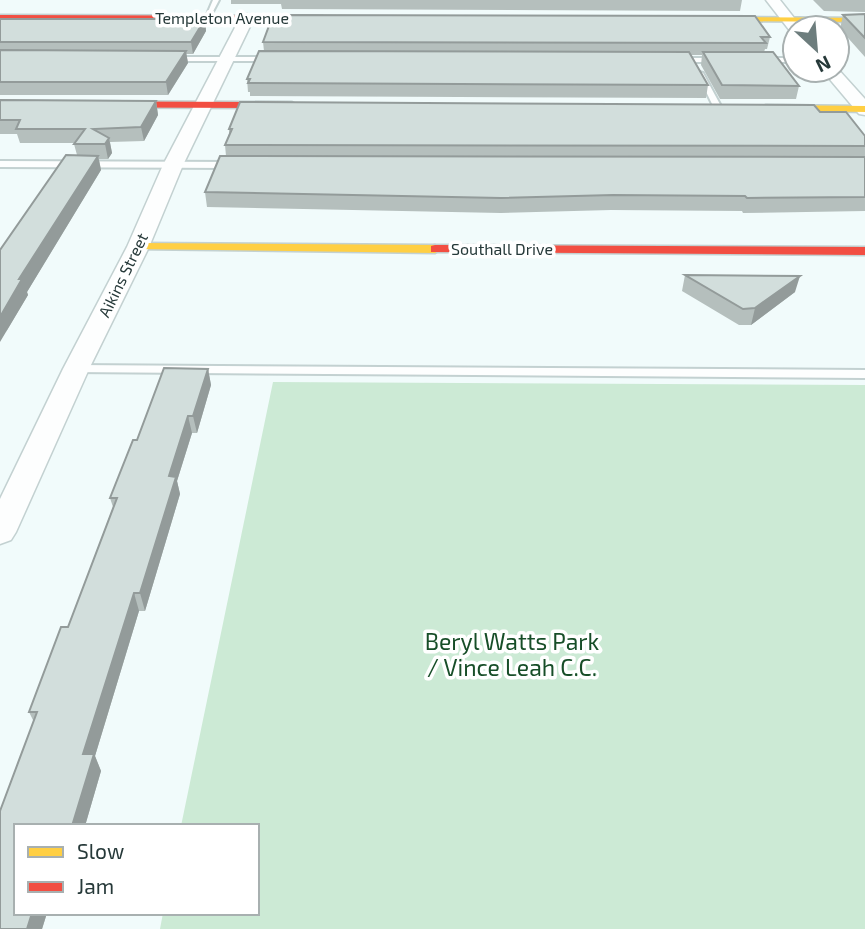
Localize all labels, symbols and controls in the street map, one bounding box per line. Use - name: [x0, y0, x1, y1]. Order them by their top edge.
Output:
- street label: Templeton Avenue: [155, 8, 289, 27]
- north arrow: [781, 14, 851, 84]
- text: N: [812, 51, 835, 78]
- street label: Aikins Street: [94, 229, 151, 320]
- street label: Southall Drive: [451, 239, 553, 258]
- park label: Beryl Watts Park / Vince Leah C.C.: [425, 627, 600, 681]
- legend: [14, 824, 259, 915]
- text: Slow: [77, 838, 124, 863]
- text: Jam: [77, 873, 114, 898]

